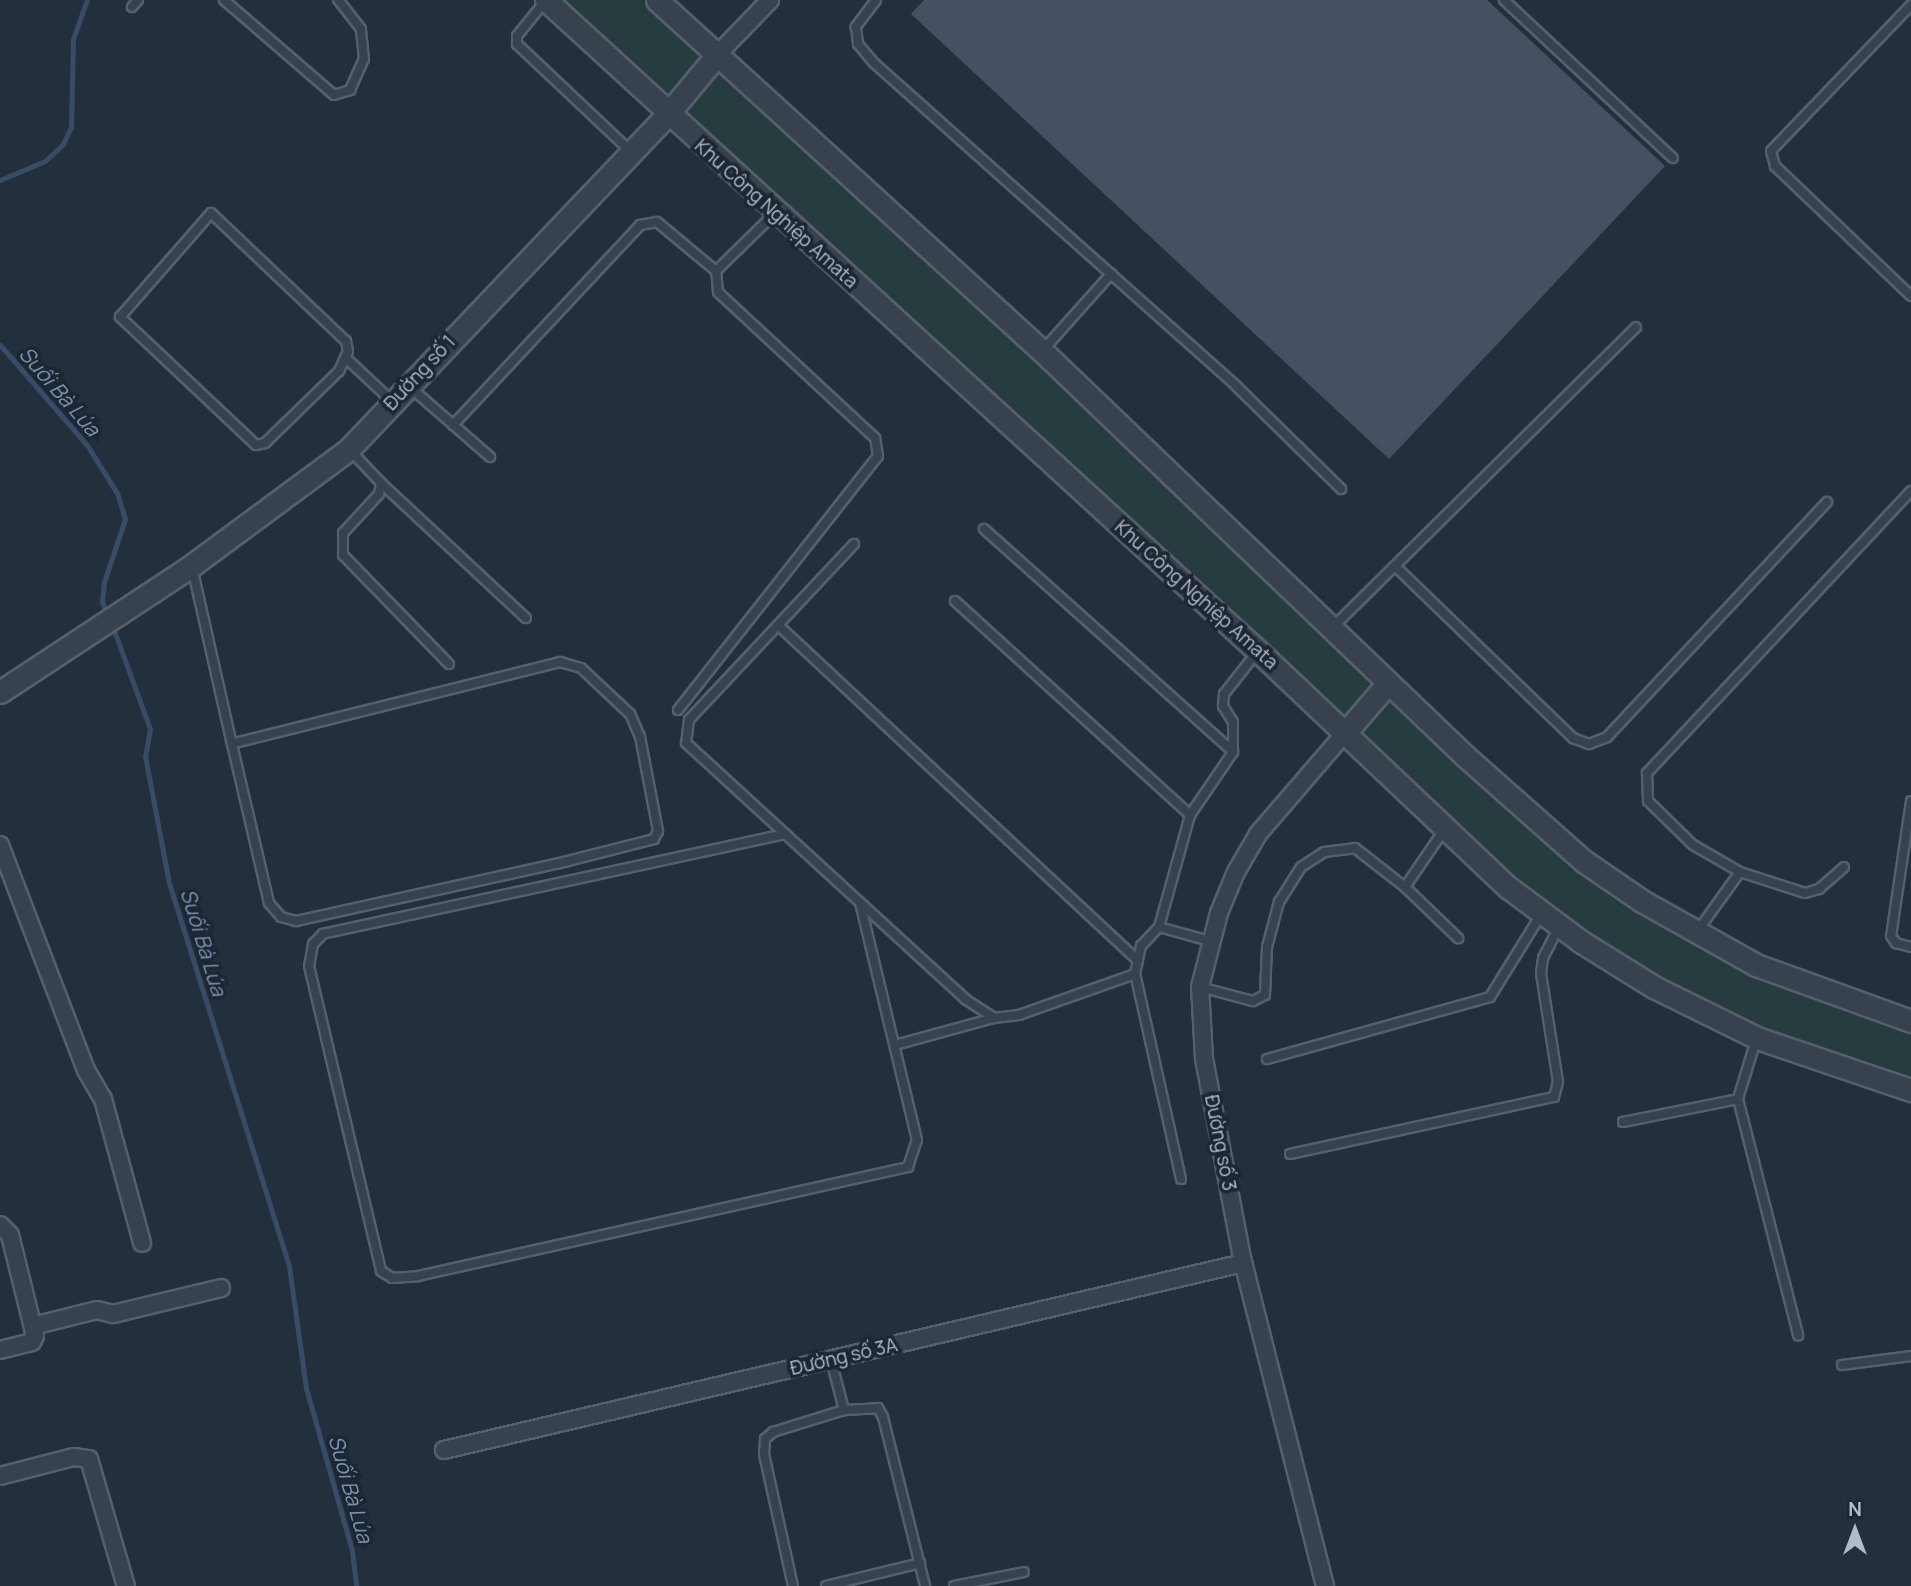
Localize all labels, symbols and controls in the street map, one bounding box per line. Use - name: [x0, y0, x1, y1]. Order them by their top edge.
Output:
- street label: Khu Công Nghiệp Amata: [690, 135, 862, 293]
- street label: Đường số 1: [380, 331, 460, 415]
- water label: Suối Bà Lúa: [14, 341, 106, 441]
- street label: Khu Công Nghiệp Amata: [1110, 516, 1282, 674]
- water label: Suối Bà Lúa: [176, 885, 232, 999]
- street label: Đường số 3: [1200, 1093, 1240, 1193]
- street label: Đường số 3A: [788, 1334, 900, 1380]
- water label: Suối Bà Lúa: [324, 1432, 378, 1546]
- north arrow: [1820, 1495, 1890, 1565]
- text: N: [1848, 1496, 1862, 1522]

